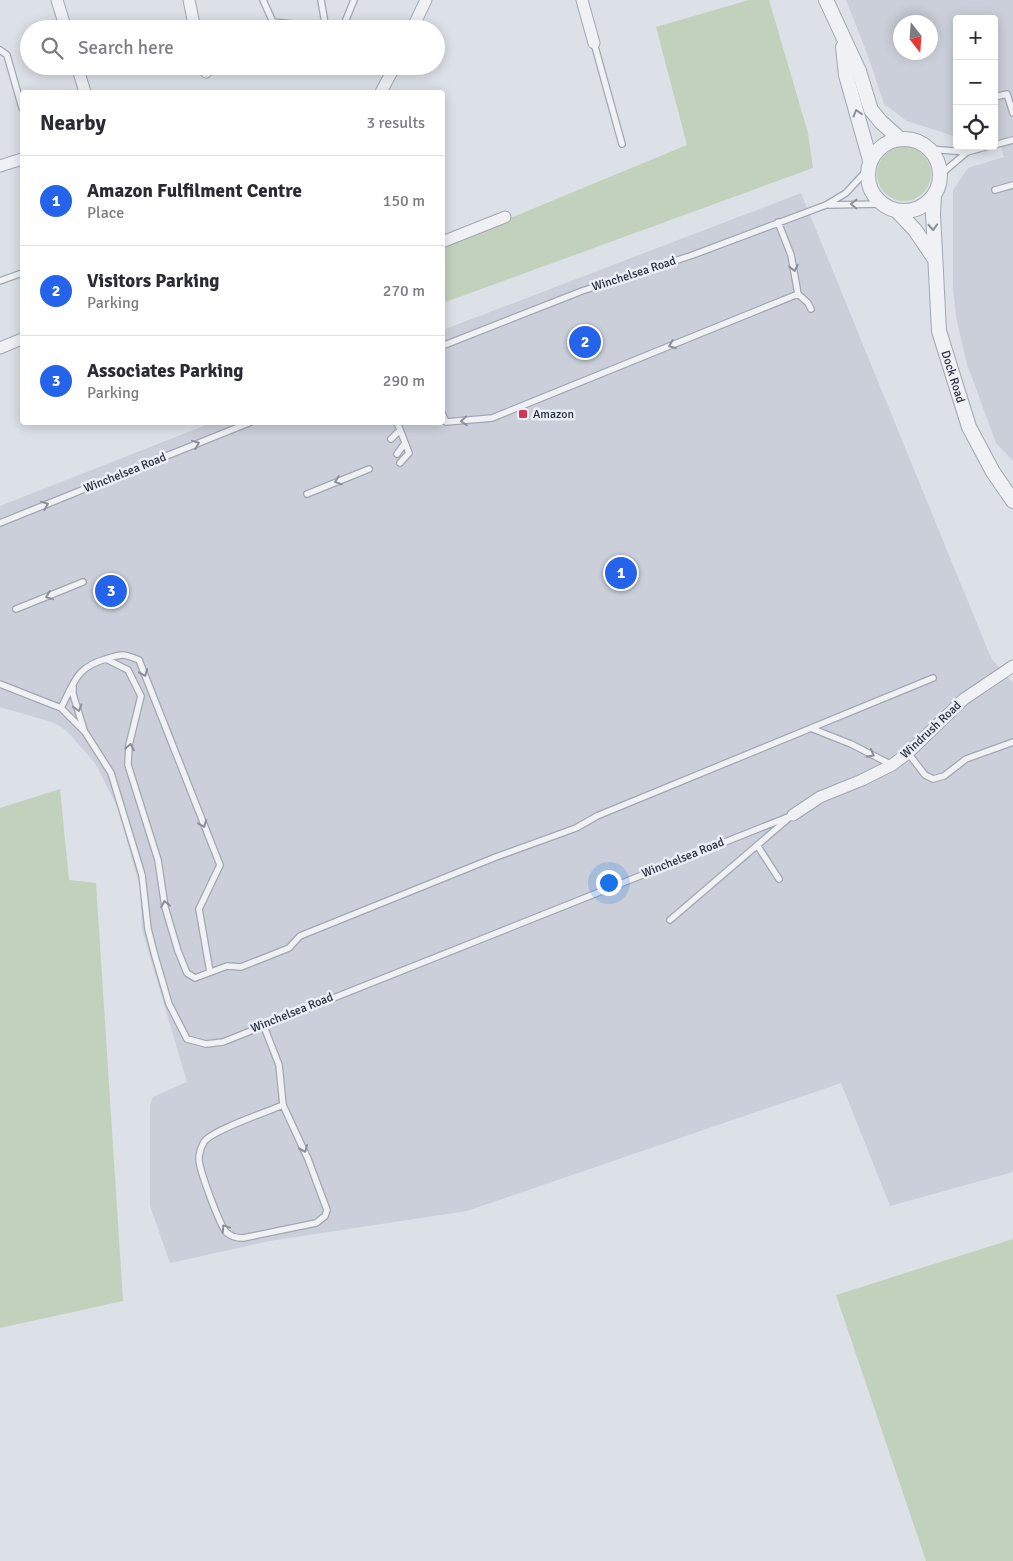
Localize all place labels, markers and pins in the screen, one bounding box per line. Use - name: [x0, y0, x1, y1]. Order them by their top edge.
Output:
- pin: 2: [569, 323, 601, 361]
- place label: Amazon: [533, 407, 574, 422]
- marker: Amazon: [517, 408, 529, 420]
- pin: 1: [605, 554, 637, 592]
- pin: 3: [95, 572, 127, 610]

